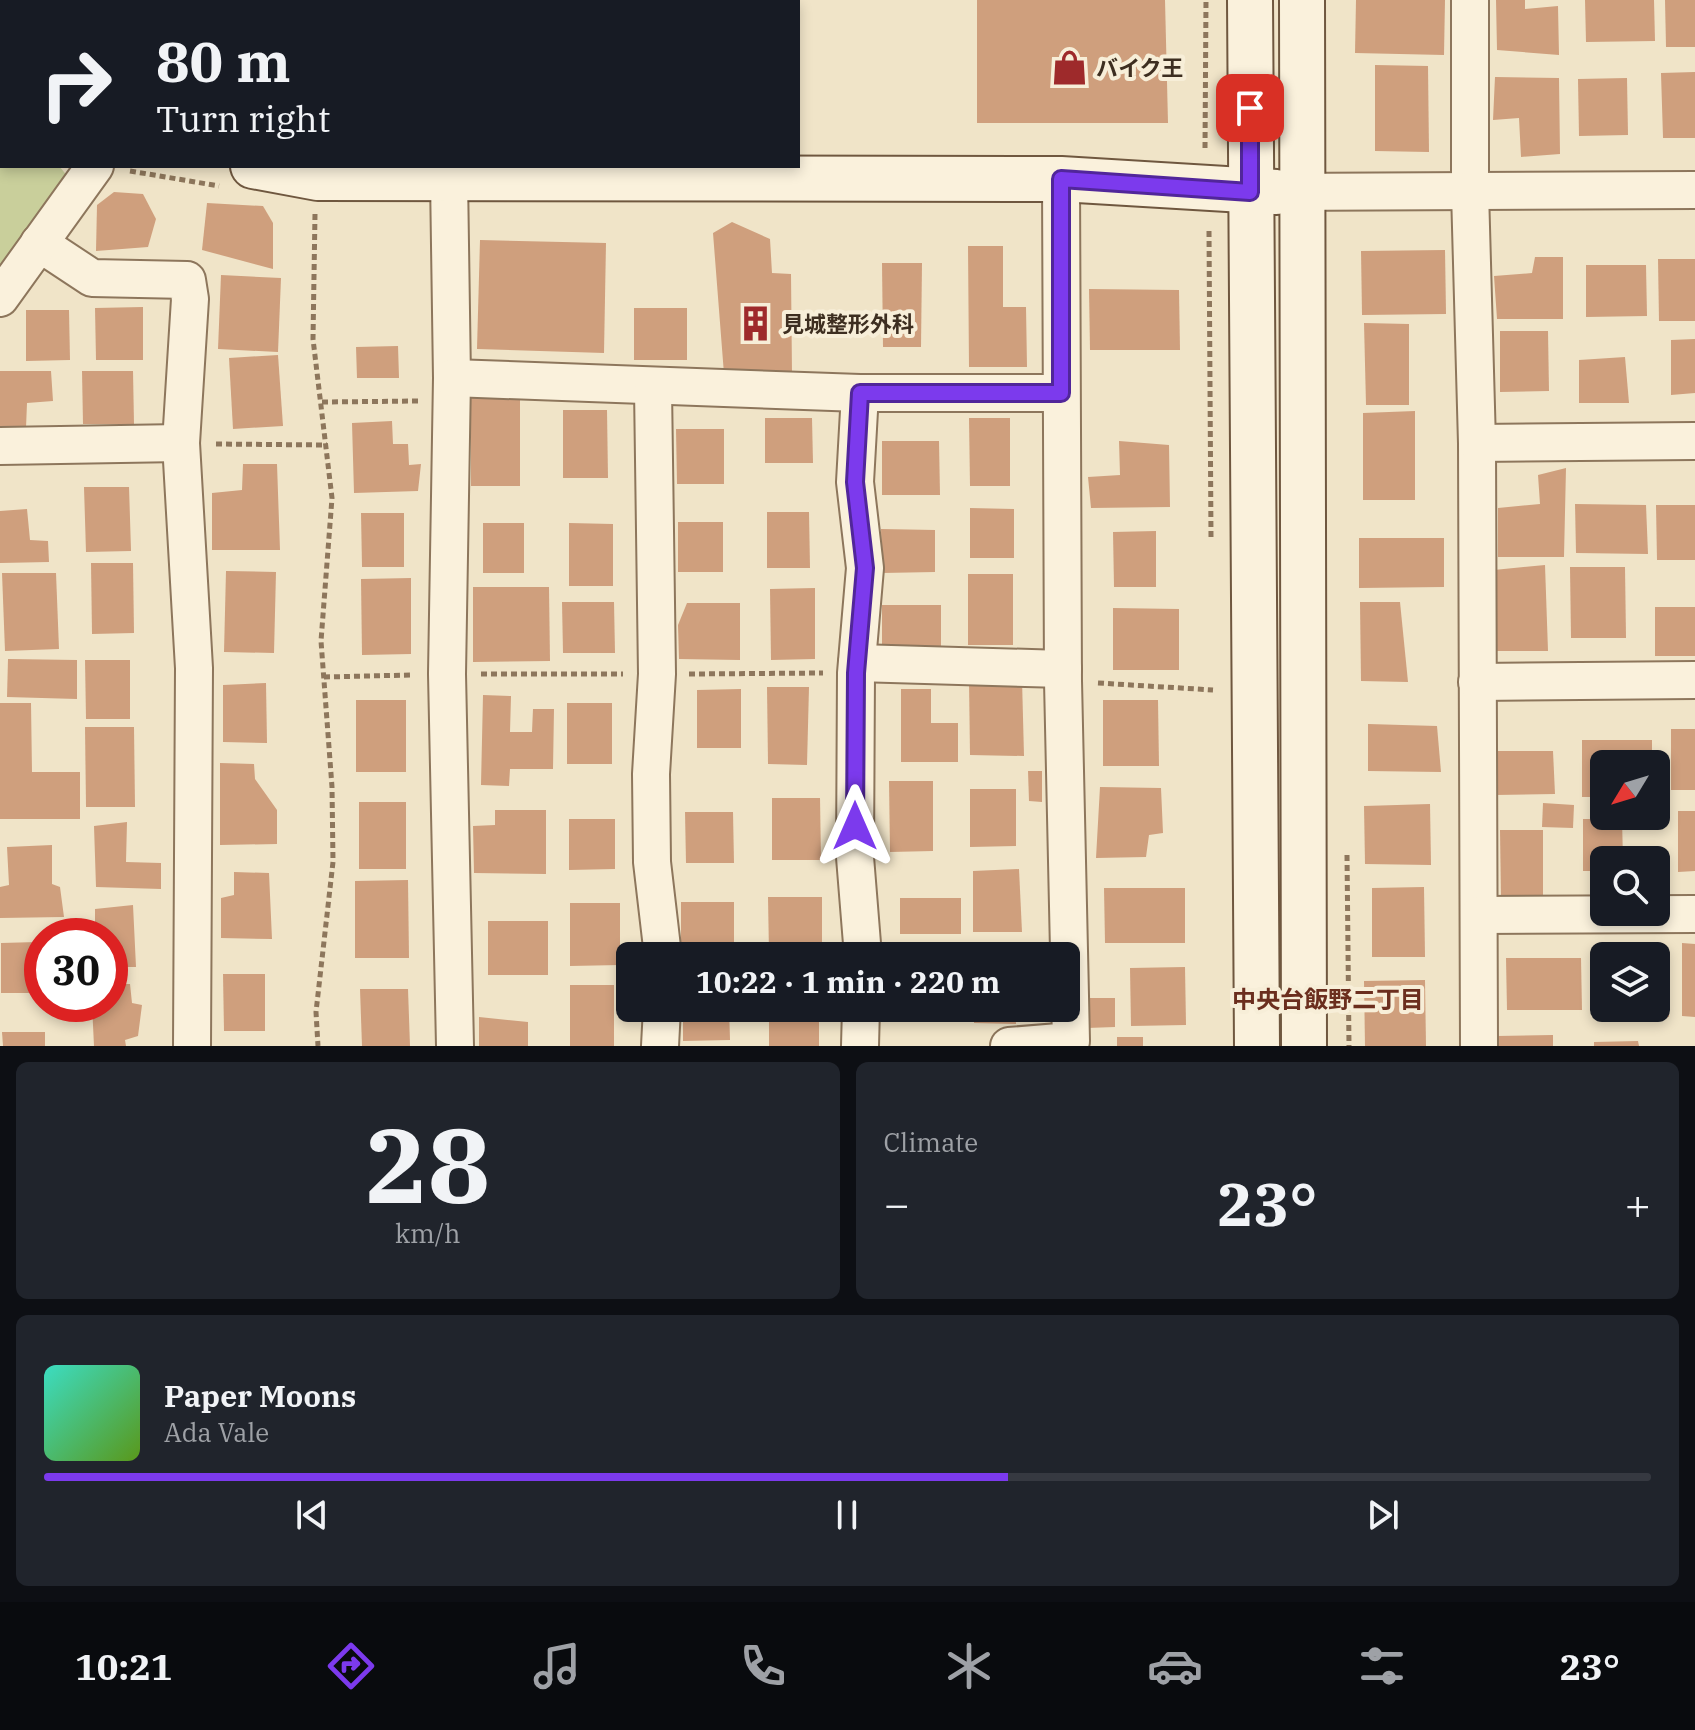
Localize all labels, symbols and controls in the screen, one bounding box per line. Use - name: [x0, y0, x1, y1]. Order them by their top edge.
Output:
- text: 80 m: [156, 25, 291, 97]
- icon: right: [24, 32, 128, 136]
- shop icon: バイク王: [1051, 49, 1089, 87]
- place label: バイク王: [1096, 53, 1184, 82]
- pin: [1216, 74, 1284, 142]
- icon: arrive: [1228, 86, 1272, 130]
- text: Turn right: [156, 95, 330, 142]
- building icon: 見城整形外科: [737, 305, 775, 343]
- place label: 見城整形外科: [782, 309, 914, 338]
- north arrow: [1590, 750, 1670, 830]
- map controls: [1590, 750, 1670, 1022]
- position arrow: [813, 784, 897, 868]
- button: search: [1590, 846, 1670, 926]
- speed limit sign: 30: [24, 918, 128, 1022]
- button: layers: [1590, 942, 1670, 1022]
- text: 10:22 · 1 min · 220 m: [696, 962, 1000, 1001]
- district label: 中央台飯野二丁目: [1232, 983, 1424, 1015]
- text: 28: [365, 1096, 490, 1232]
- text: Climate: [884, 1125, 978, 1159]
- text: 23°: [1217, 1164, 1317, 1243]
- text: −: [884, 1175, 910, 1232]
- text: +: [1625, 1175, 1651, 1232]
- text: km/h: [395, 1216, 461, 1250]
- text: Paper Moons: [164, 1376, 356, 1415]
- text: Ada Vale: [164, 1415, 269, 1449]
- icon: previous: [290, 1493, 334, 1537]
- icon: pause: [825, 1493, 869, 1537]
- icon: next: [1361, 1493, 1405, 1537]
- icon: directions: [323, 1638, 379, 1694]
- icon: music: [529, 1638, 585, 1694]
- icon: phone: [735, 1638, 791, 1694]
- icon: climate: [941, 1638, 997, 1694]
- icon: car: [1147, 1638, 1203, 1694]
- icon: filters: [1354, 1638, 1410, 1694]
- text: 10:21: [75, 1643, 172, 1690]
- text: 23°: [1560, 1643, 1620, 1690]

